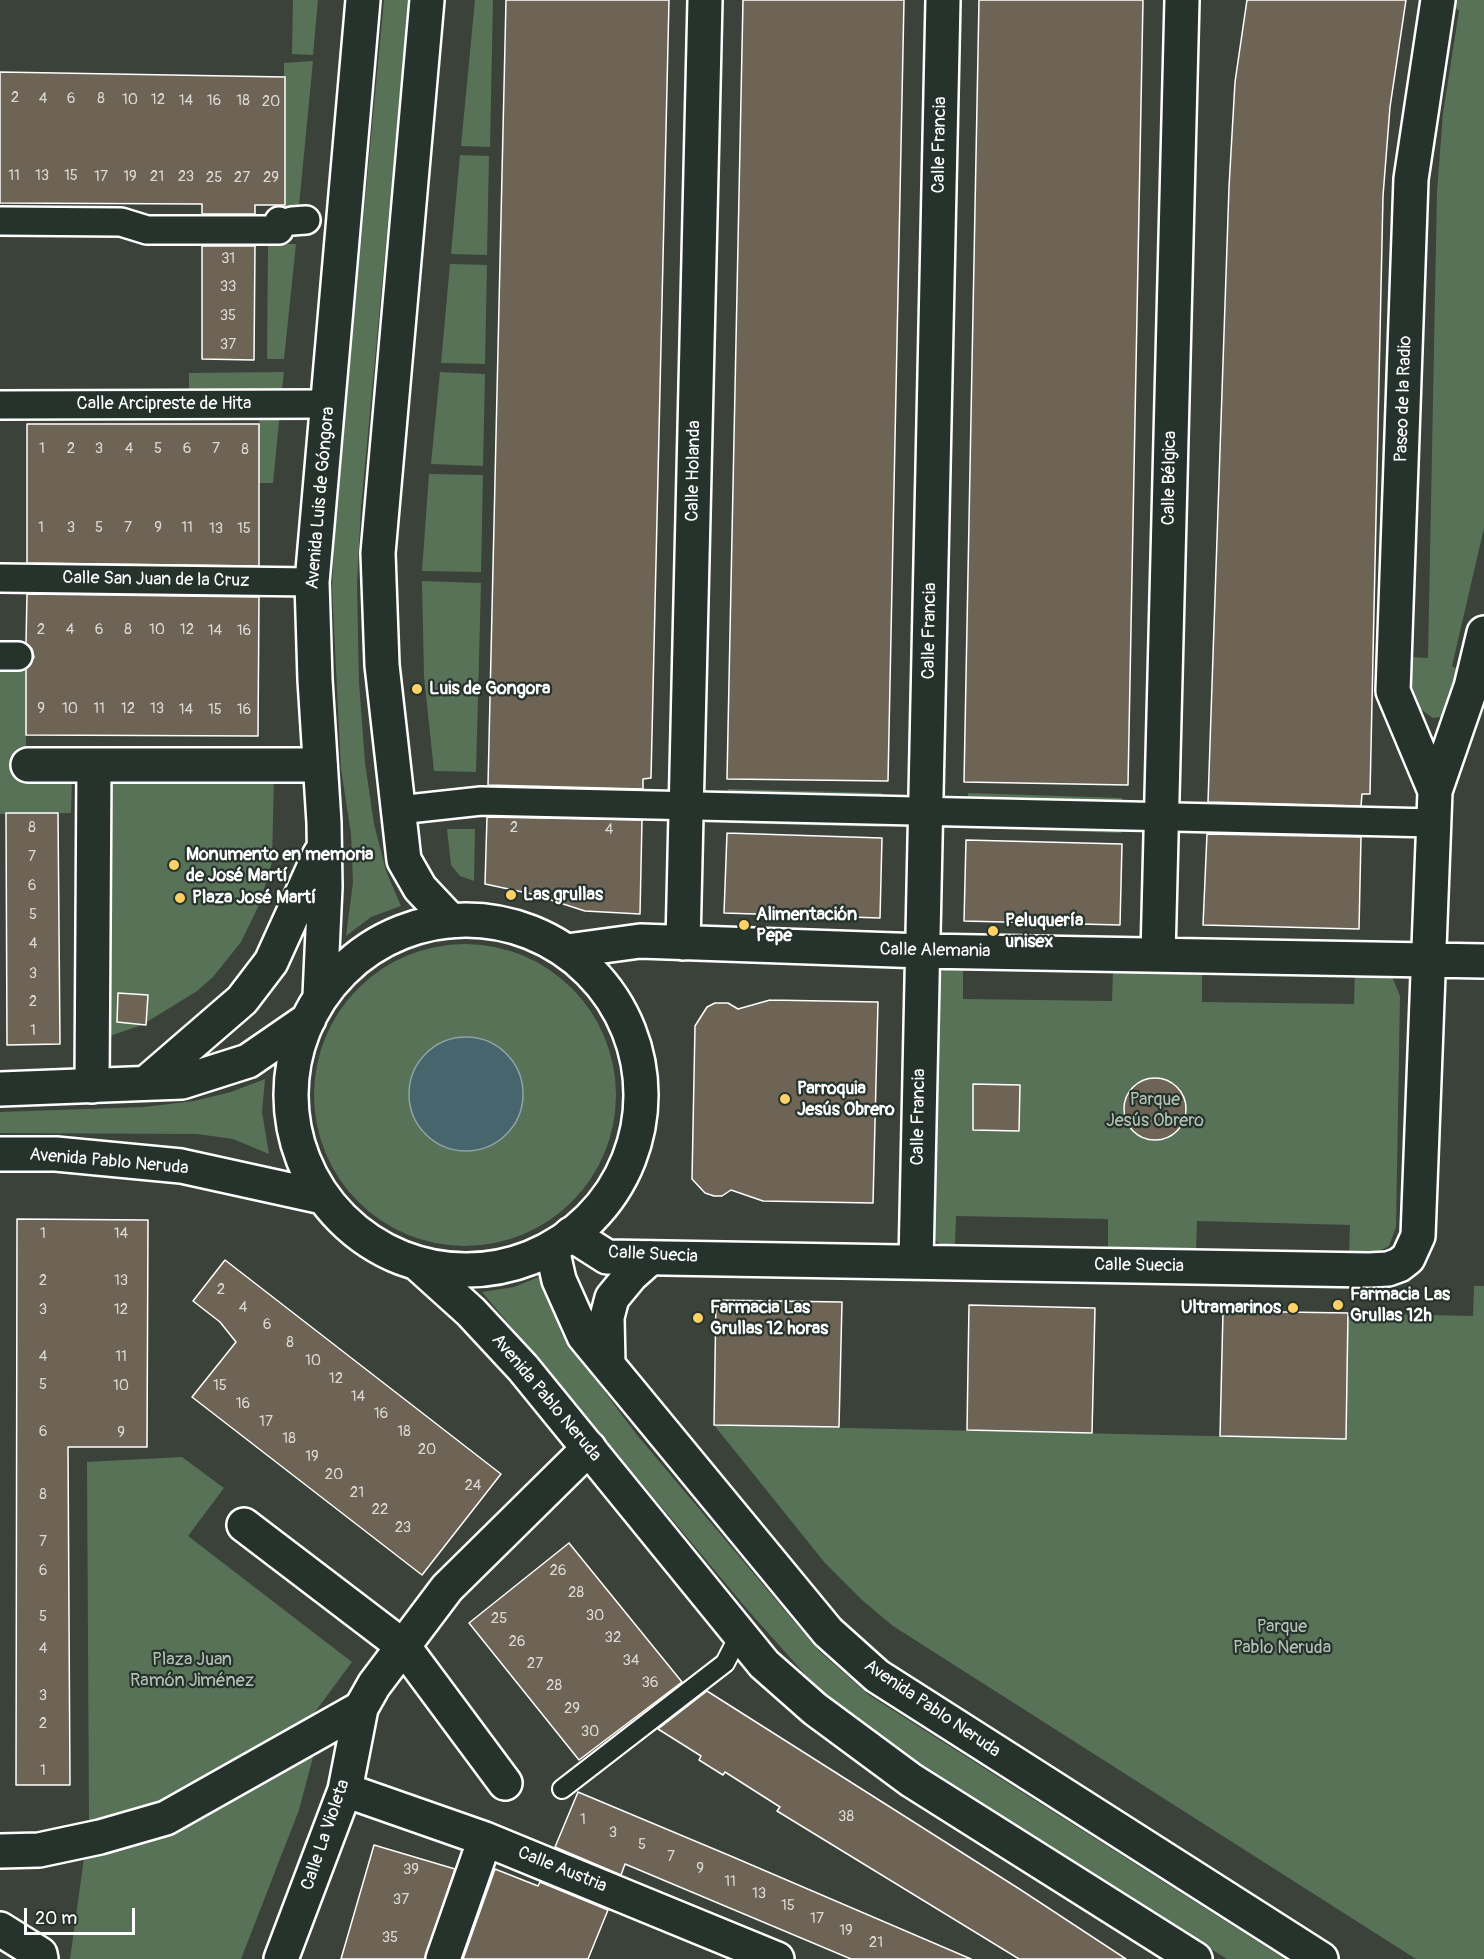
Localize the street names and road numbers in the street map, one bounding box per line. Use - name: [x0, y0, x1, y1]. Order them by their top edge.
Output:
- street label: Calle Francia: [928, 96, 952, 194]
- street label: Paseo de la Radio: [1391, 335, 1417, 463]
- street label: Calle Arcipreste de Hita: [77, 393, 251, 415]
- street label: Avenida Luis de Góngora: [302, 406, 340, 590]
- street label: Calle Holanda: [682, 420, 706, 522]
- street label: Calle Bélgica: [1158, 430, 1182, 526]
- street label: Calle San Juan de la Cruz: [62, 568, 250, 592]
- street label: Calle Francia: [918, 582, 942, 680]
- street label: Calle Alemania: [879, 939, 991, 963]
- street label: Calle Francia: [907, 1068, 931, 1166]
- street label: Avenida Pablo Neruda: [29, 1144, 189, 1180]
- street label: Calle Suecia: [608, 1242, 698, 1268]
- street label: Calle Suecia: [1094, 1254, 1184, 1278]
- street label: Avenida Pablo Neruda: [486, 1330, 606, 1466]
- street label: Avenida Pablo Neruda: [860, 1655, 1004, 1763]
- street label: Calle La Violeta: [297, 1777, 355, 1893]
- street label: Calle Austria: [514, 1842, 610, 1898]

